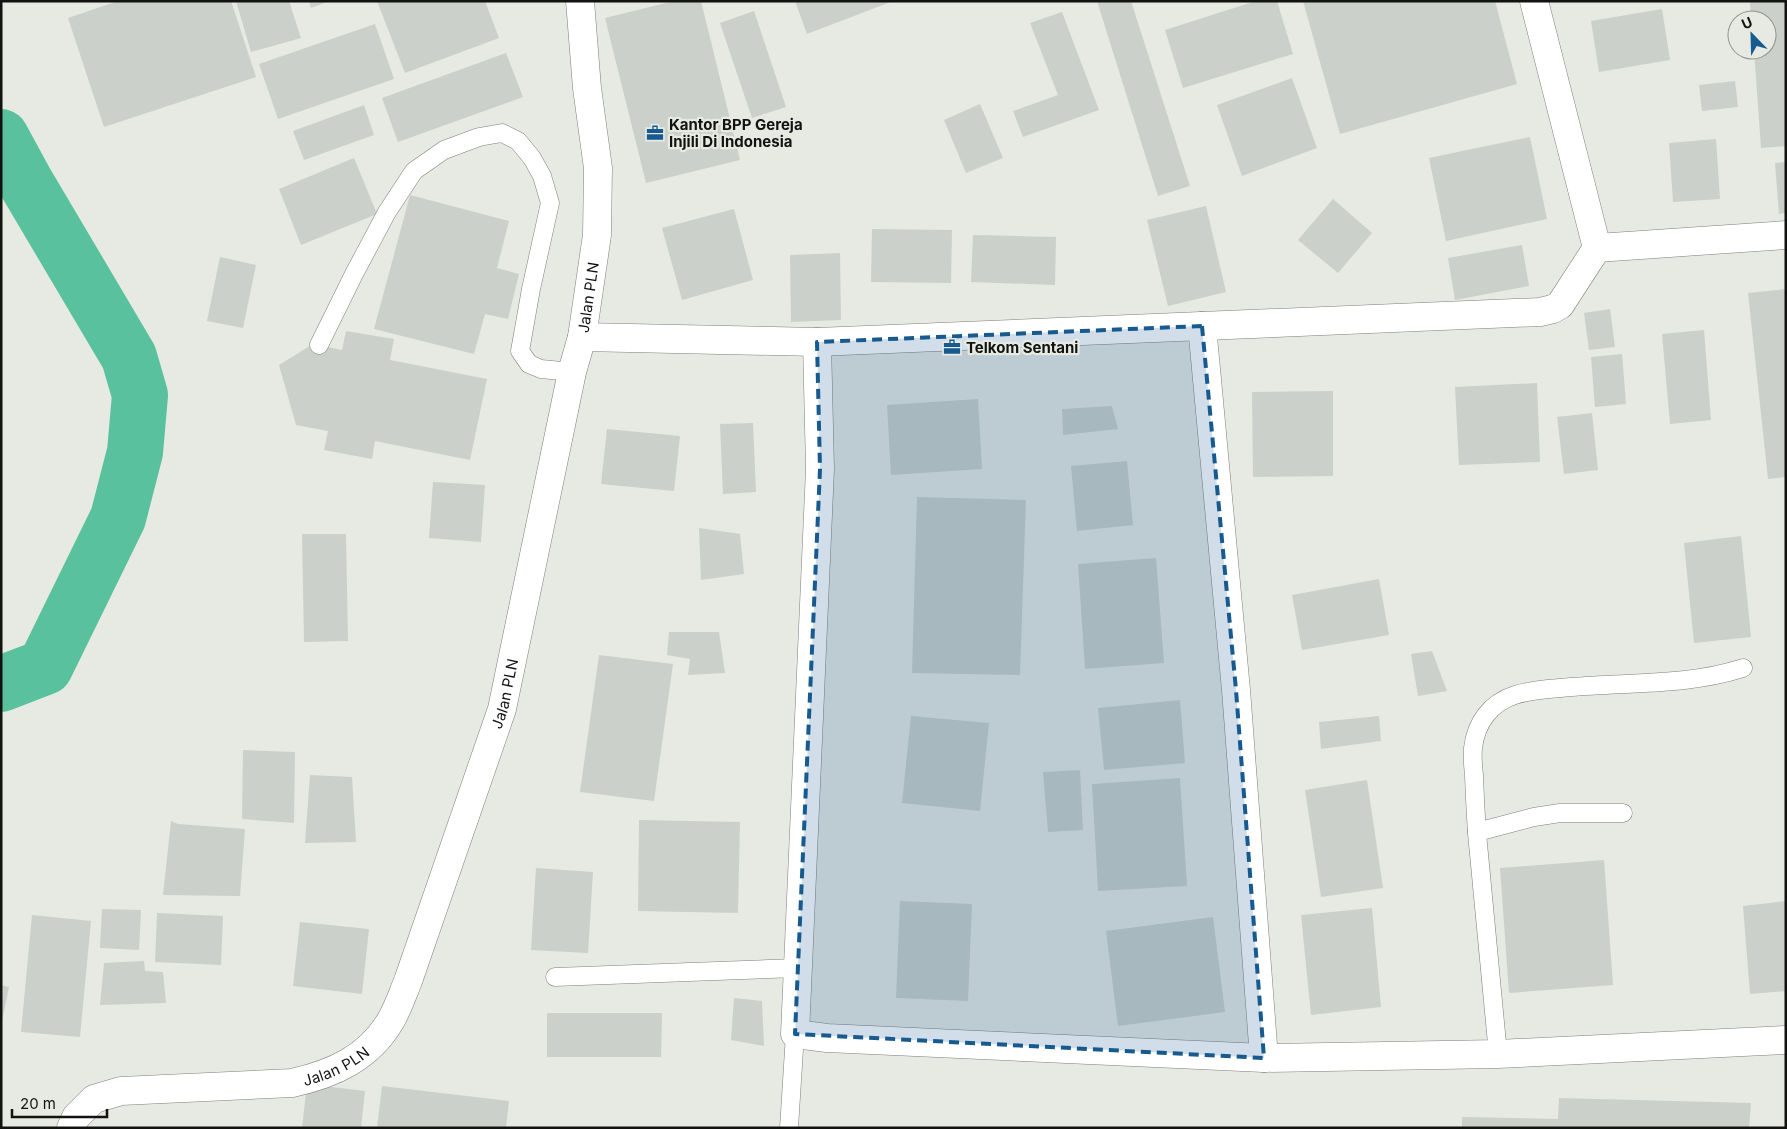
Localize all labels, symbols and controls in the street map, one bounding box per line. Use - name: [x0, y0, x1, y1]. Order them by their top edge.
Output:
- north arrow: [1727, 10, 1777, 60]
- text: U: [1739, 13, 1755, 32]
- place label: Kantor BPP Gereja Injili Di Indonesia: [669, 115, 803, 151]
- office icon: Kantor BPP Gereja Injili Di Indonesia: [645, 123, 665, 143]
- street label: Jalan PLN: [573, 261, 602, 334]
- office icon: Telkom Sentani: [942, 337, 962, 357]
- place label: Telkom Sentani: [966, 338, 1078, 357]
- street label: Jalan PLN: [486, 657, 522, 731]
- street label: Jalan PLN: [300, 1042, 373, 1090]
- scale bar: [12, 1086, 108, 1118]
- text: 20 m: [20, 1094, 56, 1113]

